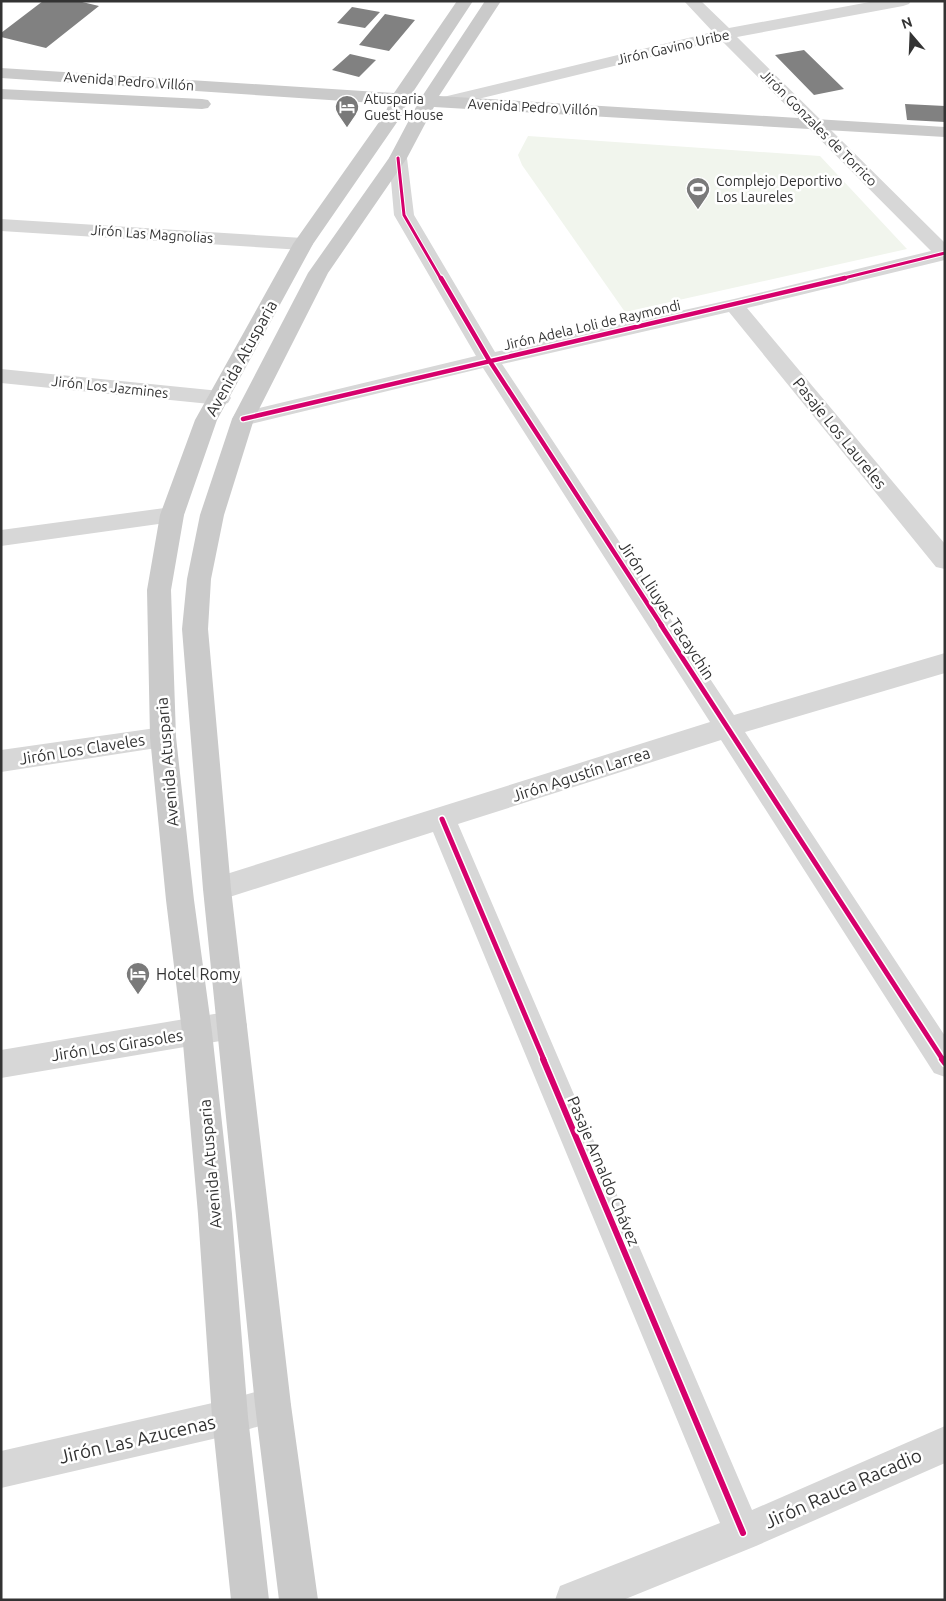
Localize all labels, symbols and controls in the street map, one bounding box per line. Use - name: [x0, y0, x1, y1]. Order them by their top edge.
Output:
- north arrow: [886, 10, 936, 60]
- text: N: [899, 13, 914, 32]
- street label: Jirón Gavino Uribe: [615, 26, 731, 68]
- street label: Jirón Gonzales de Torrico: [758, 67, 880, 189]
- street label: Avenida Pedro Villón: [63, 68, 195, 94]
- place label: Atusparia Guest House: [364, 91, 444, 123]
- hotel icon: Atusparia Guest House: [334, 94, 360, 128]
- street label: Avenida Pedro Villón: [467, 96, 599, 118]
- place label: Complejo Deportivo Los Laureles: [716, 173, 842, 205]
- sports icon: Complejo Deportivo Los Laureles: [685, 176, 711, 210]
- street label: Jirón Las Magnolias: [90, 222, 214, 246]
- street label: Avenida Atusparia: [202, 297, 280, 419]
- street label: Jirón Adela Loli de Raymondi: [502, 297, 682, 353]
- street label: Jirón Los Jazmines: [51, 373, 169, 401]
- street label: Pasaje Los Laureles: [790, 374, 890, 492]
- street label: Jirón Lliuyac Tacaychin: [615, 537, 719, 683]
- street label: Avenida Atusparia: [152, 697, 182, 827]
- street label: Jirón Los Claveles: [18, 730, 146, 768]
- street label: Jirón Agustín Larrea: [510, 743, 652, 805]
- hotel icon: Hotel Romy: [125, 961, 151, 995]
- place label: Hotel Romy: [156, 965, 241, 983]
- street label: Jirón Los Girasoles: [50, 1026, 184, 1064]
- street label: Pasaje Arnaldo Chávez: [564, 1094, 644, 1248]
- street label: Avenida Atusparia: [195, 1099, 225, 1229]
- street label: Jirón Las Azucenas: [57, 1410, 217, 1468]
- street label: Jirón Rauca Racadio: [761, 1443, 925, 1533]

